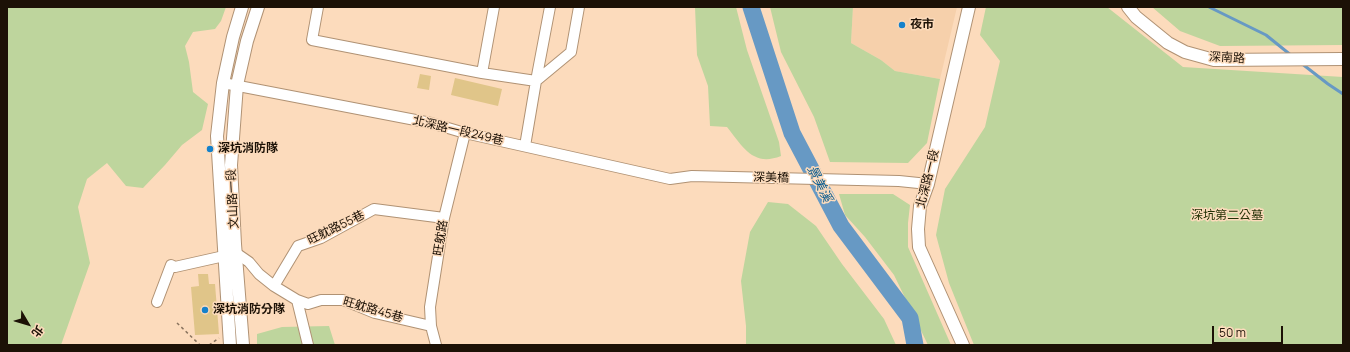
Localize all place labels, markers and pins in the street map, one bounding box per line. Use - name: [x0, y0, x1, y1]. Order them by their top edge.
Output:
- place label: 夜市: [910, 18, 934, 32]
- marker: 夜市: [897, 20, 907, 30]
- place label: 深坑消防隊: [218, 142, 278, 156]
- marker: 深坑消防隊: [205, 144, 215, 154]
- place label: 深坑消防分隊: [213, 303, 285, 317]
- marker: 深坑消防分隊: [200, 305, 210, 315]

